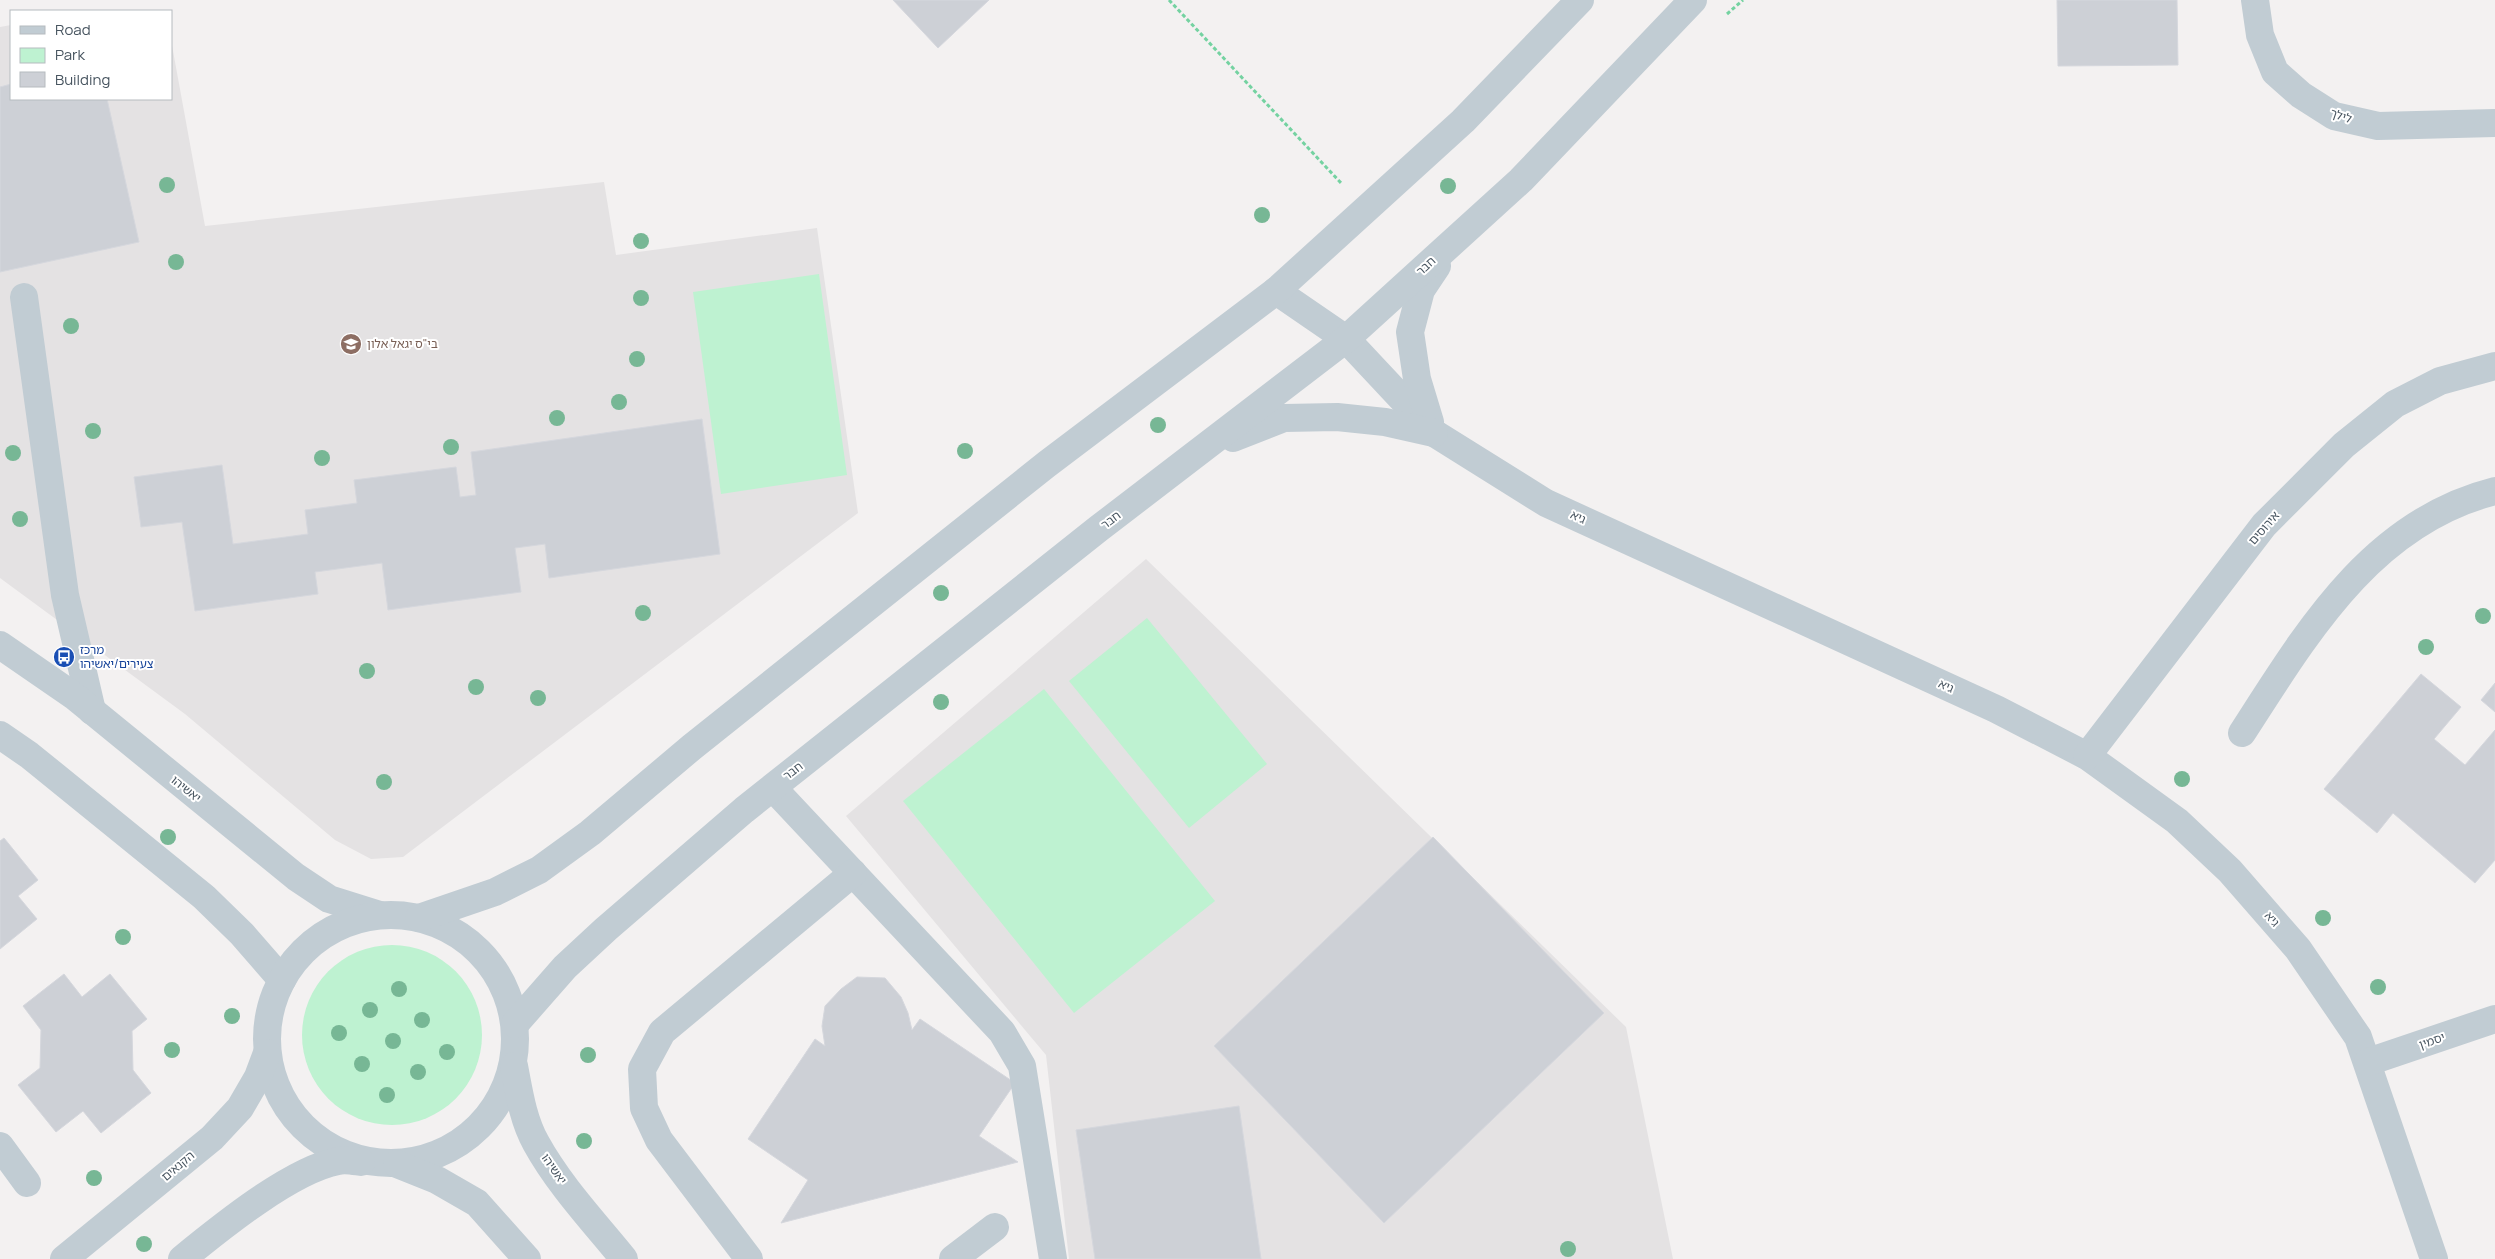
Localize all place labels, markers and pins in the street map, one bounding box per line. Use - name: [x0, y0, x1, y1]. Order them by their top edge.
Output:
- school or university icon: בי"ס יגאל אלון: [339, 332, 363, 356]
- place label: בי"ס יגאל אלון: [367, 335, 438, 352]
- place label: מרכז צעירים/יאשיהו: [80, 641, 154, 672]
- bus stop icon: מרכז צעירים/יאשיהו: [52, 645, 76, 669]

